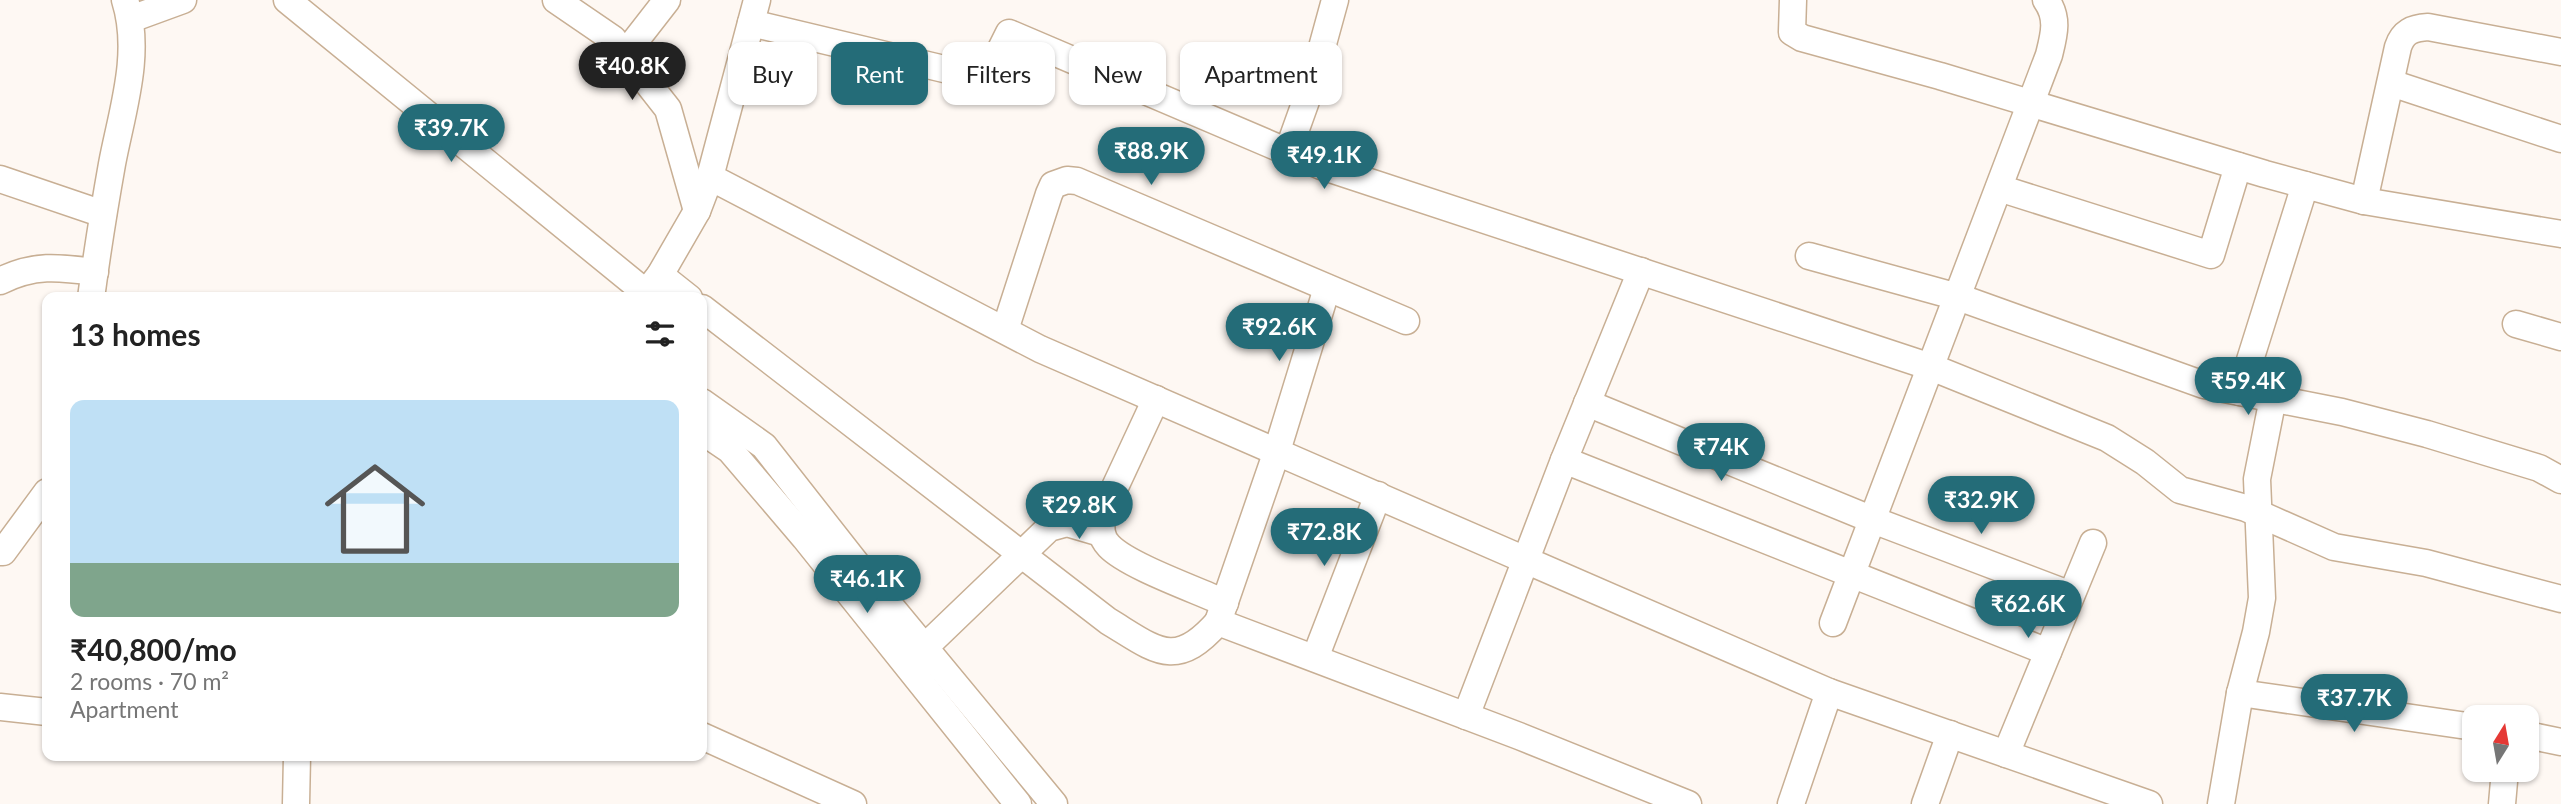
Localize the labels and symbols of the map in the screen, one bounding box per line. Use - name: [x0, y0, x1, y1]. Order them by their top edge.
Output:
- pin: ₹40.8K: [575, 42, 689, 102]
- pin: ₹39.7K: [394, 104, 508, 164]
- pin: ₹88.9K: [1094, 128, 1208, 187]
- pin: ₹49.1K: [1267, 132, 1381, 191]
- pin: ₹92.6K: [1222, 304, 1336, 363]
- pin: ₹59.4K: [2191, 358, 2305, 417]
- pin: ₹74K: [1680, 424, 1762, 483]
- pin: ₹32.9K: [1924, 476, 2038, 536]
- pin: ₹29.8K: [1022, 482, 1136, 541]
- pin: ₹72.8K: [1267, 508, 1381, 568]
- pin: ₹46.1K: [810, 556, 924, 615]
- pin: ₹62.6K: [1971, 580, 2085, 640]
- pin: ₹37.7K: [2297, 674, 2411, 734]
- north arrow: [2462, 705, 2539, 782]

